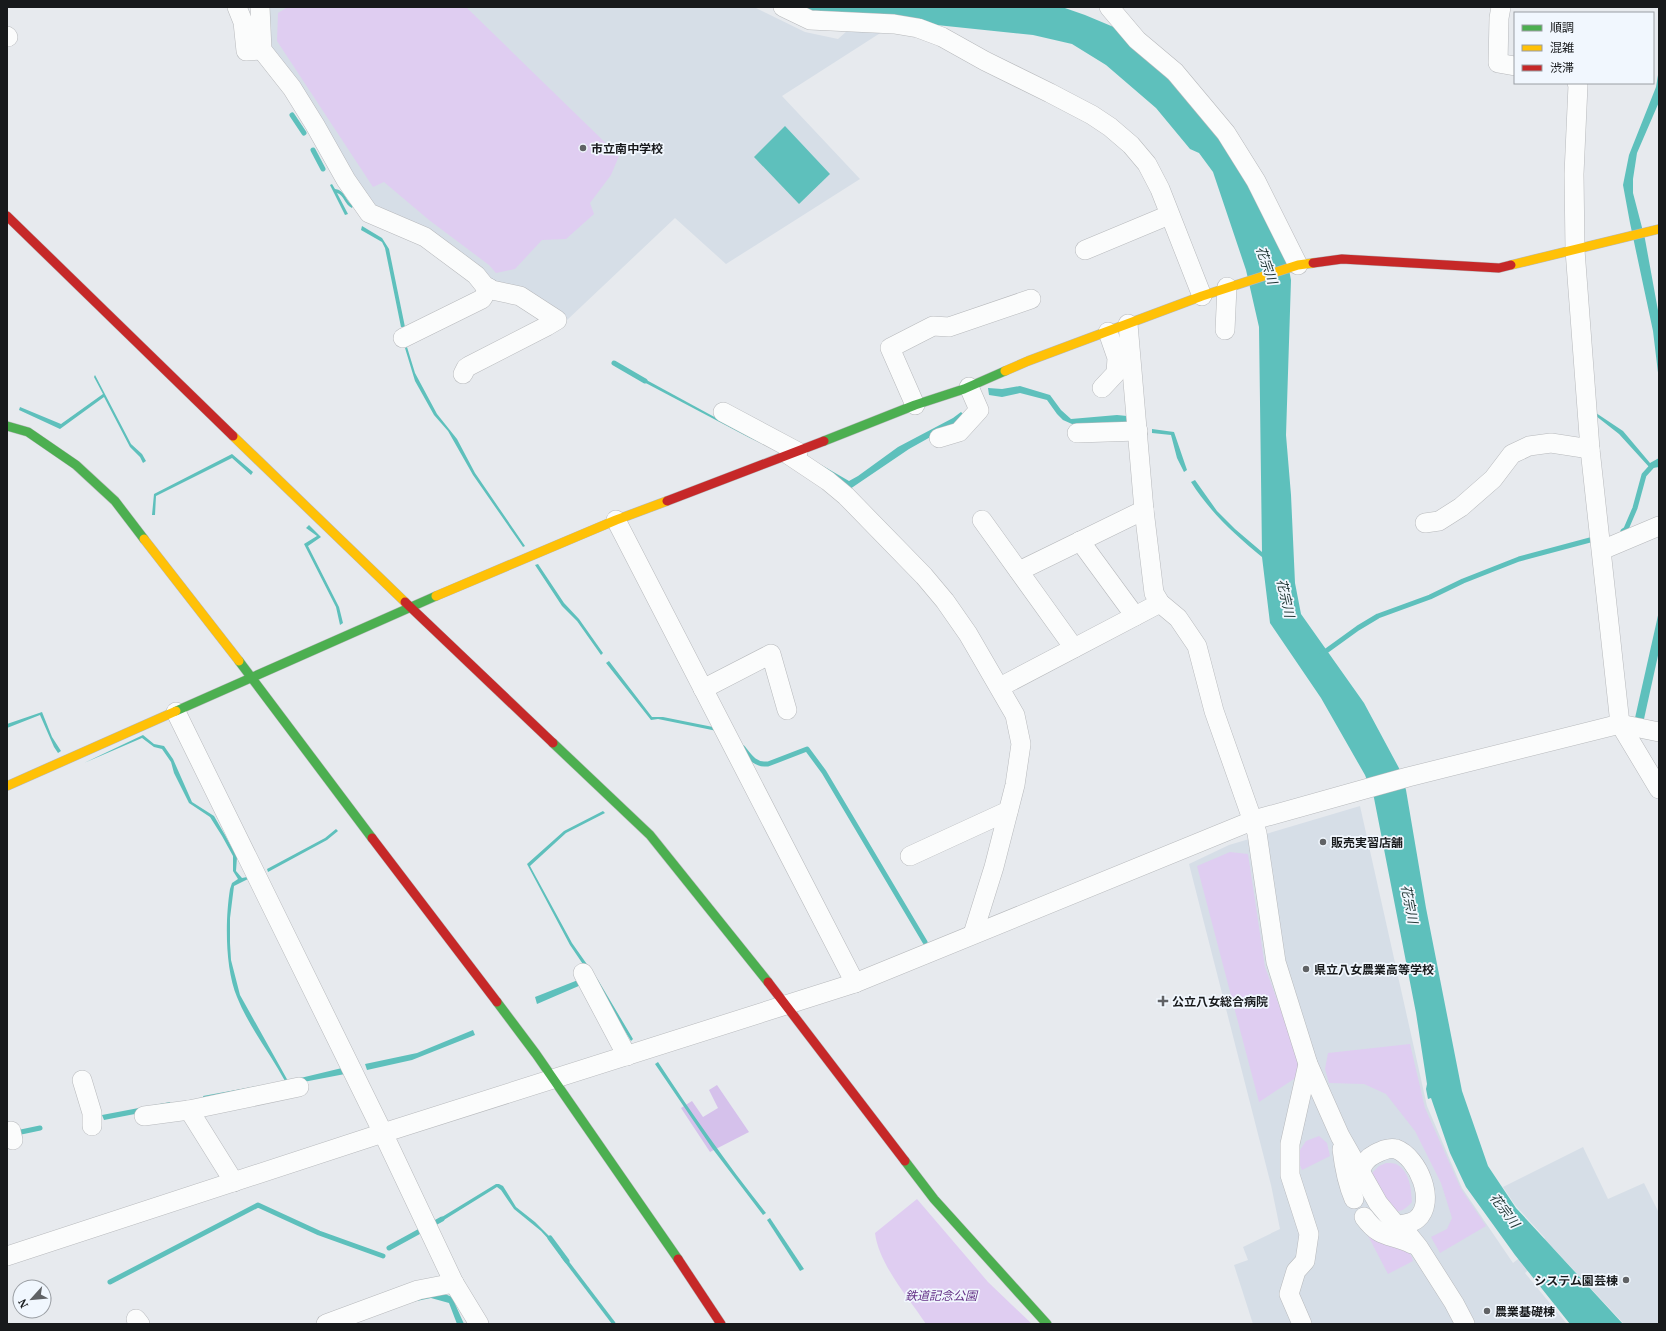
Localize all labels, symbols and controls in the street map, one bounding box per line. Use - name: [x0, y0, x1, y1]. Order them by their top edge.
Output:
- legend: [1514, 12, 1654, 84]
- text: 順調: [1550, 20, 1574, 35]
- text: 混雑: [1550, 40, 1574, 55]
- text: 渋滞: [1550, 60, 1574, 75]
- place label: 市立南中学校: [591, 141, 663, 156]
- marker: 市立南中学校: [578, 143, 588, 153]
- water label: 花宗川: [1252, 244, 1283, 288]
- water label: 花宗川: [1273, 577, 1300, 621]
- place label: 販売実習店舗: [1331, 835, 1403, 850]
- marker: 販売実習店舗: [1318, 837, 1328, 847]
- water label: 花宗川: [1397, 883, 1423, 927]
- place label: 県立八女農業高等学校: [1314, 962, 1434, 977]
- marker: 県立八女農業高等学校: [1301, 964, 1311, 974]
- place label: 公立八女総合病院: [1172, 994, 1268, 1009]
- marker: 公立八女総合病院: [1157, 995, 1169, 1007]
- water label: 花宗川: [1486, 1189, 1525, 1233]
- place label: システム園芸棟: [1534, 1273, 1618, 1288]
- marker: システム園芸棟: [1621, 1275, 1631, 1285]
- north arrow: [12, 1279, 52, 1319]
- park label: 鉄道記念公園: [905, 1288, 979, 1303]
- text: N: [15, 1296, 31, 1310]
- place label: 農業基礎棟: [1495, 1304, 1555, 1319]
- marker: 農業基礎棟: [1482, 1306, 1492, 1316]

